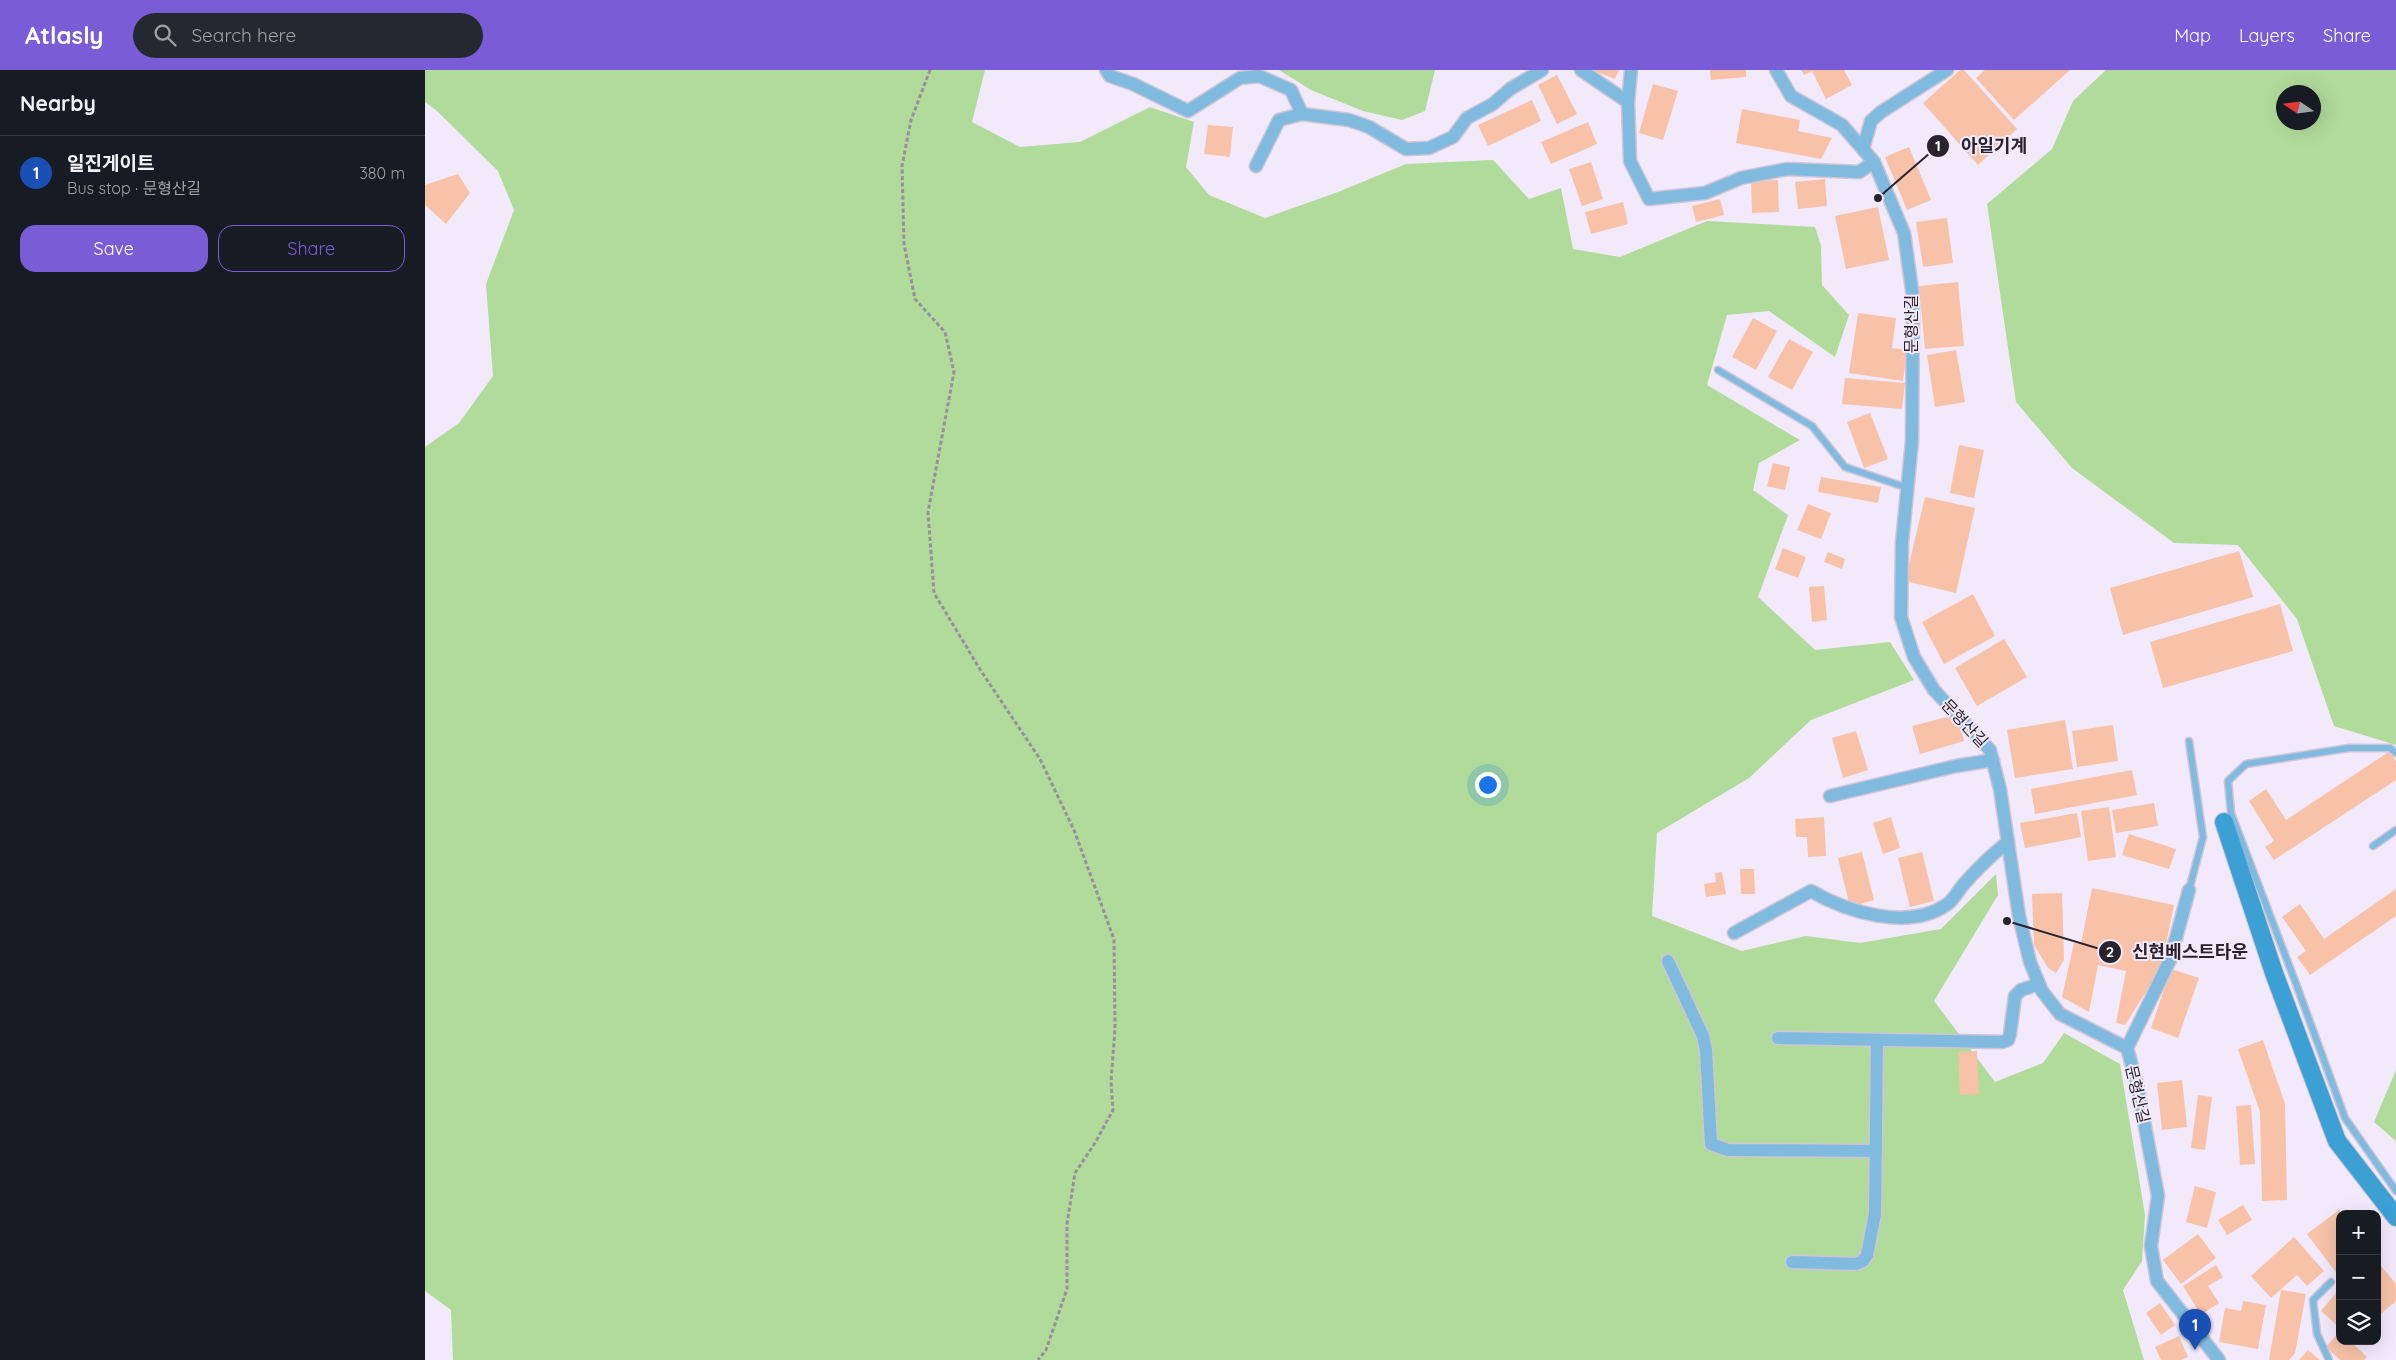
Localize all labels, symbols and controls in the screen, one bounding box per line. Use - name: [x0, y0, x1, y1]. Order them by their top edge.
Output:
- search box: [133, 13, 483, 58]
- text: Atlasly: [25, 20, 103, 50]
- icon: search: [151, 21, 179, 49]
- text: Search here: [191, 23, 296, 47]
- text: Map: [2174, 24, 2211, 47]
- text: Layers: [2239, 24, 2295, 47]
- text: Share: [2323, 24, 2371, 47]
- north arrow: [2276, 85, 2321, 130]
- text: Nearby: [20, 90, 96, 116]
- callout: 아일기계: [1926, 129, 2037, 162]
- text: 아일기계: [1961, 134, 2027, 157]
- text: 1: [1935, 136, 1941, 155]
- text: 일진게이트: [67, 151, 154, 175]
- text: 1: [33, 163, 39, 183]
- text: 380 m: [359, 163, 405, 183]
- text: Bus stop · 문형산길: [67, 178, 201, 198]
- button: Save: [20, 225, 208, 272]
- button: Share: [218, 225, 405, 272]
- street label: 문형산길: [1901, 295, 1921, 353]
- street label: 문형산길: [1938, 695, 1992, 751]
- your location: [1475, 772, 1501, 798]
- callout: 신현베스트타운: [2097, 936, 2258, 969]
- text: 신현베스트타운: [2132, 940, 2248, 963]
- text: 2: [2106, 942, 2114, 961]
- street label: 문형산길: [2122, 1063, 2154, 1125]
- map controls: [2336, 1210, 2381, 1345]
- button: +: [2336, 1210, 2381, 1255]
- button: −: [2336, 1255, 2381, 1300]
- button: layers: [2336, 1300, 2381, 1345]
- pin: 1: [2179, 1309, 2211, 1350]

